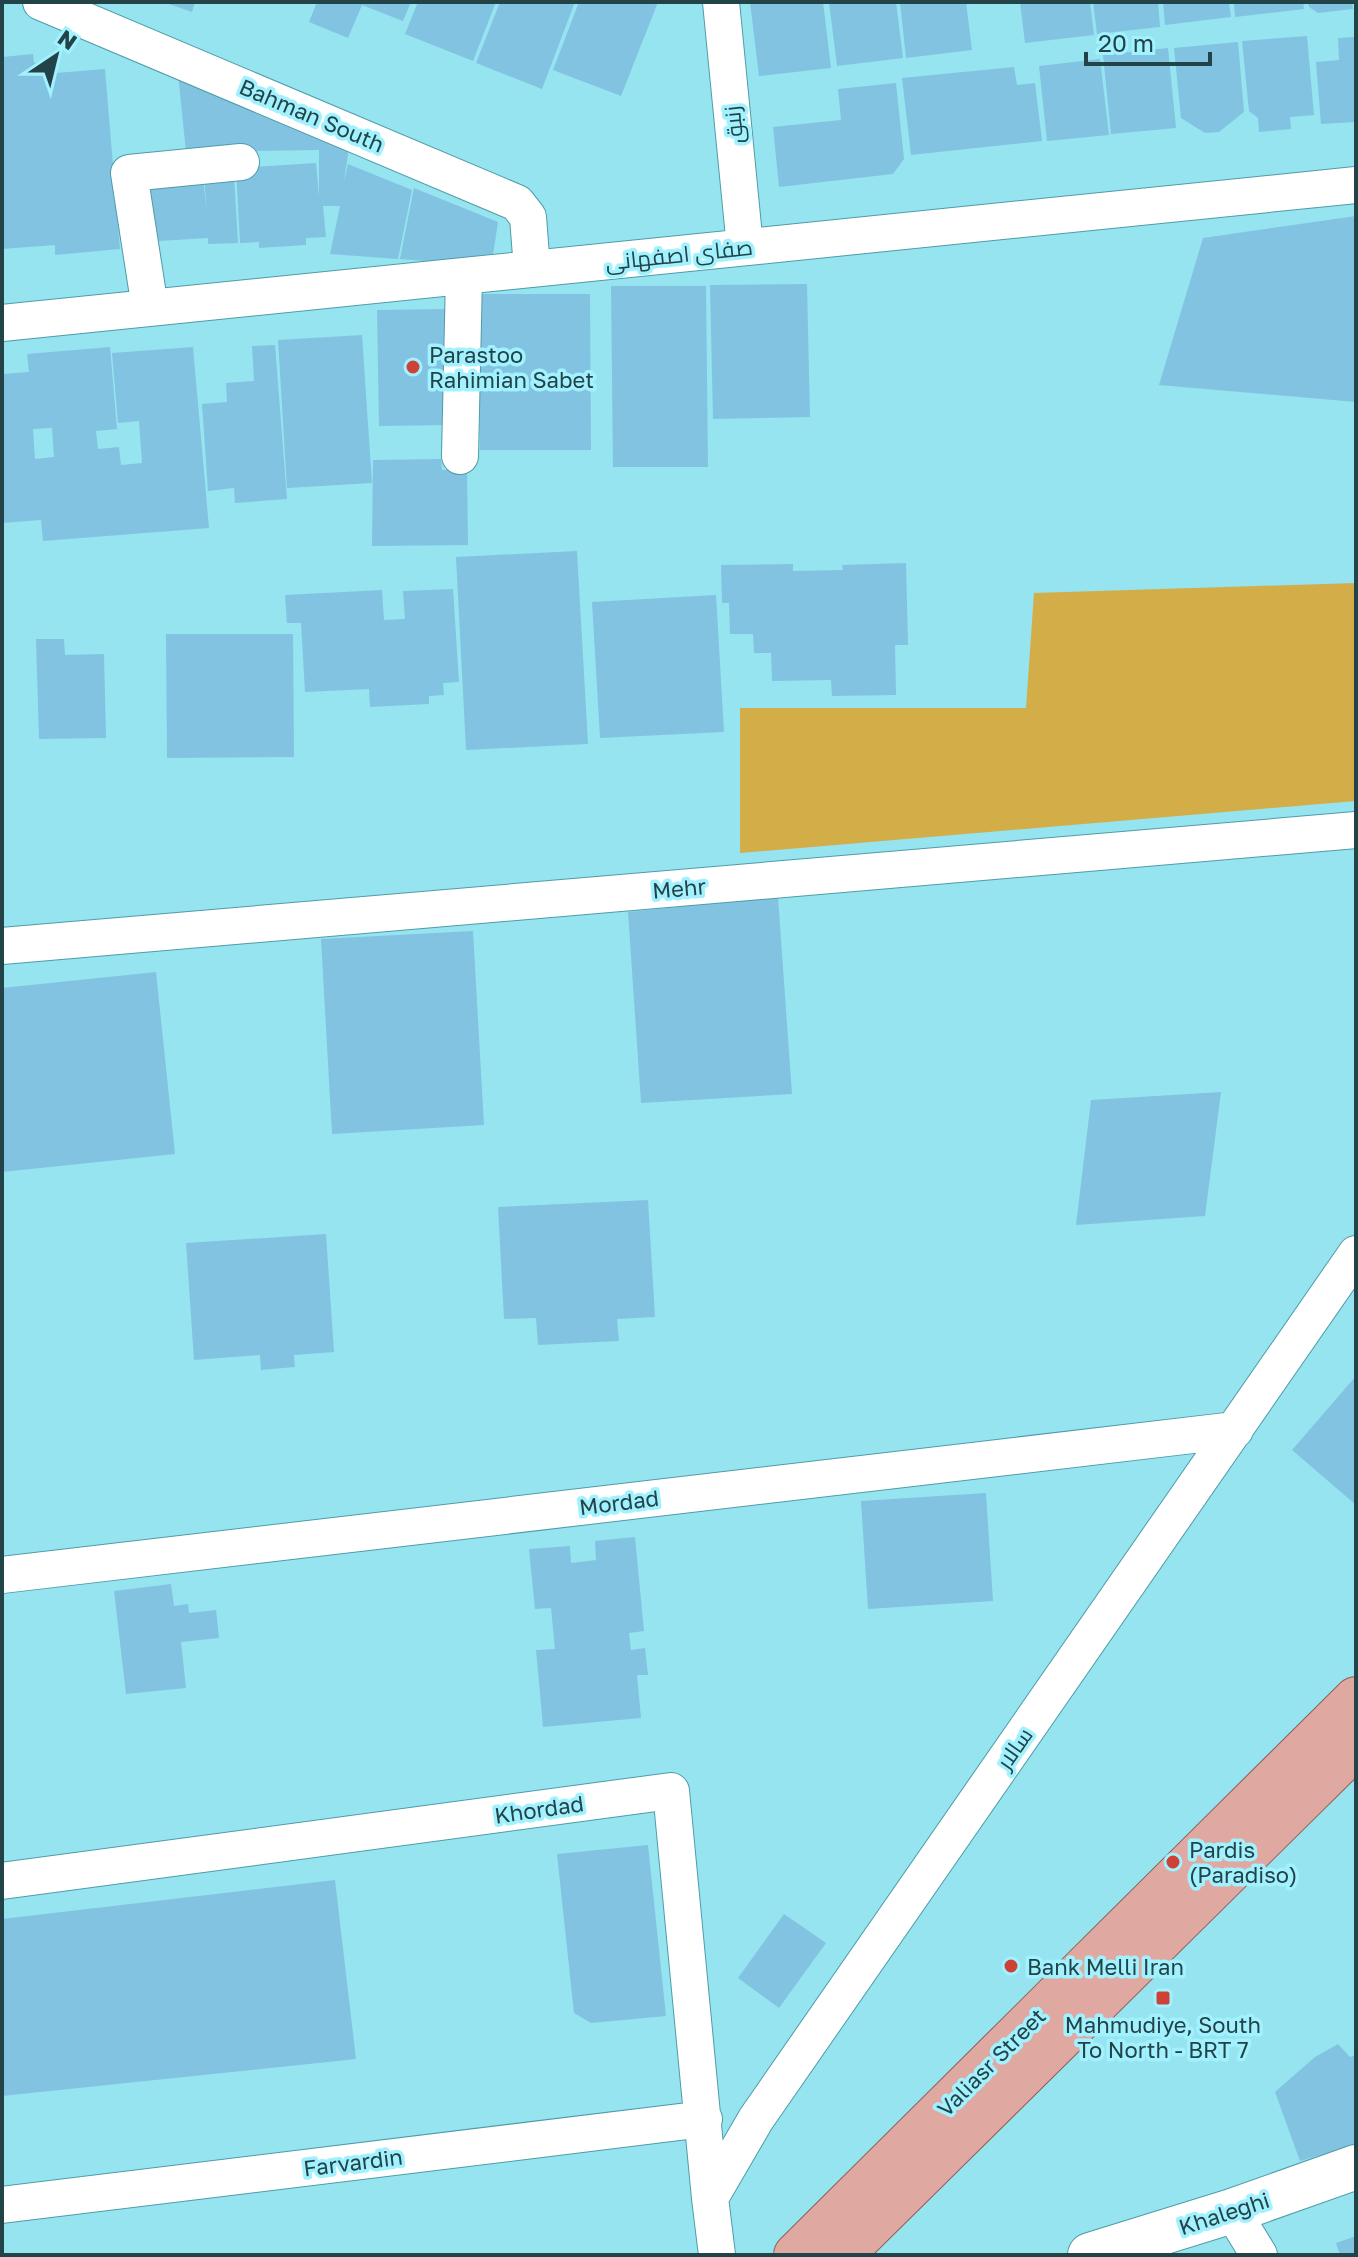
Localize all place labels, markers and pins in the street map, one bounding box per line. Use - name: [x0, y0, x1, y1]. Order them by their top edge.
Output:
- place label: Parastoo Rahimian Sabet: [429, 341, 594, 393]
- marker: Parastoo Rahimian Sabet: [404, 358, 422, 376]
- place label: Pardis (Paradiso): [1189, 1836, 1297, 1888]
- marker: Pardis (Paradiso): [1164, 1853, 1182, 1871]
- place label: Bank Melli Iran: [1027, 1953, 1184, 1980]
- marker: Bank Melli Iran: [1002, 1957, 1020, 1975]
- marker: Mahmudiye, South To North - BRT 7: [1154, 1989, 1172, 2007]
- place label: Mahmudiye, South To North - BRT 7: [1065, 2011, 1261, 2063]

